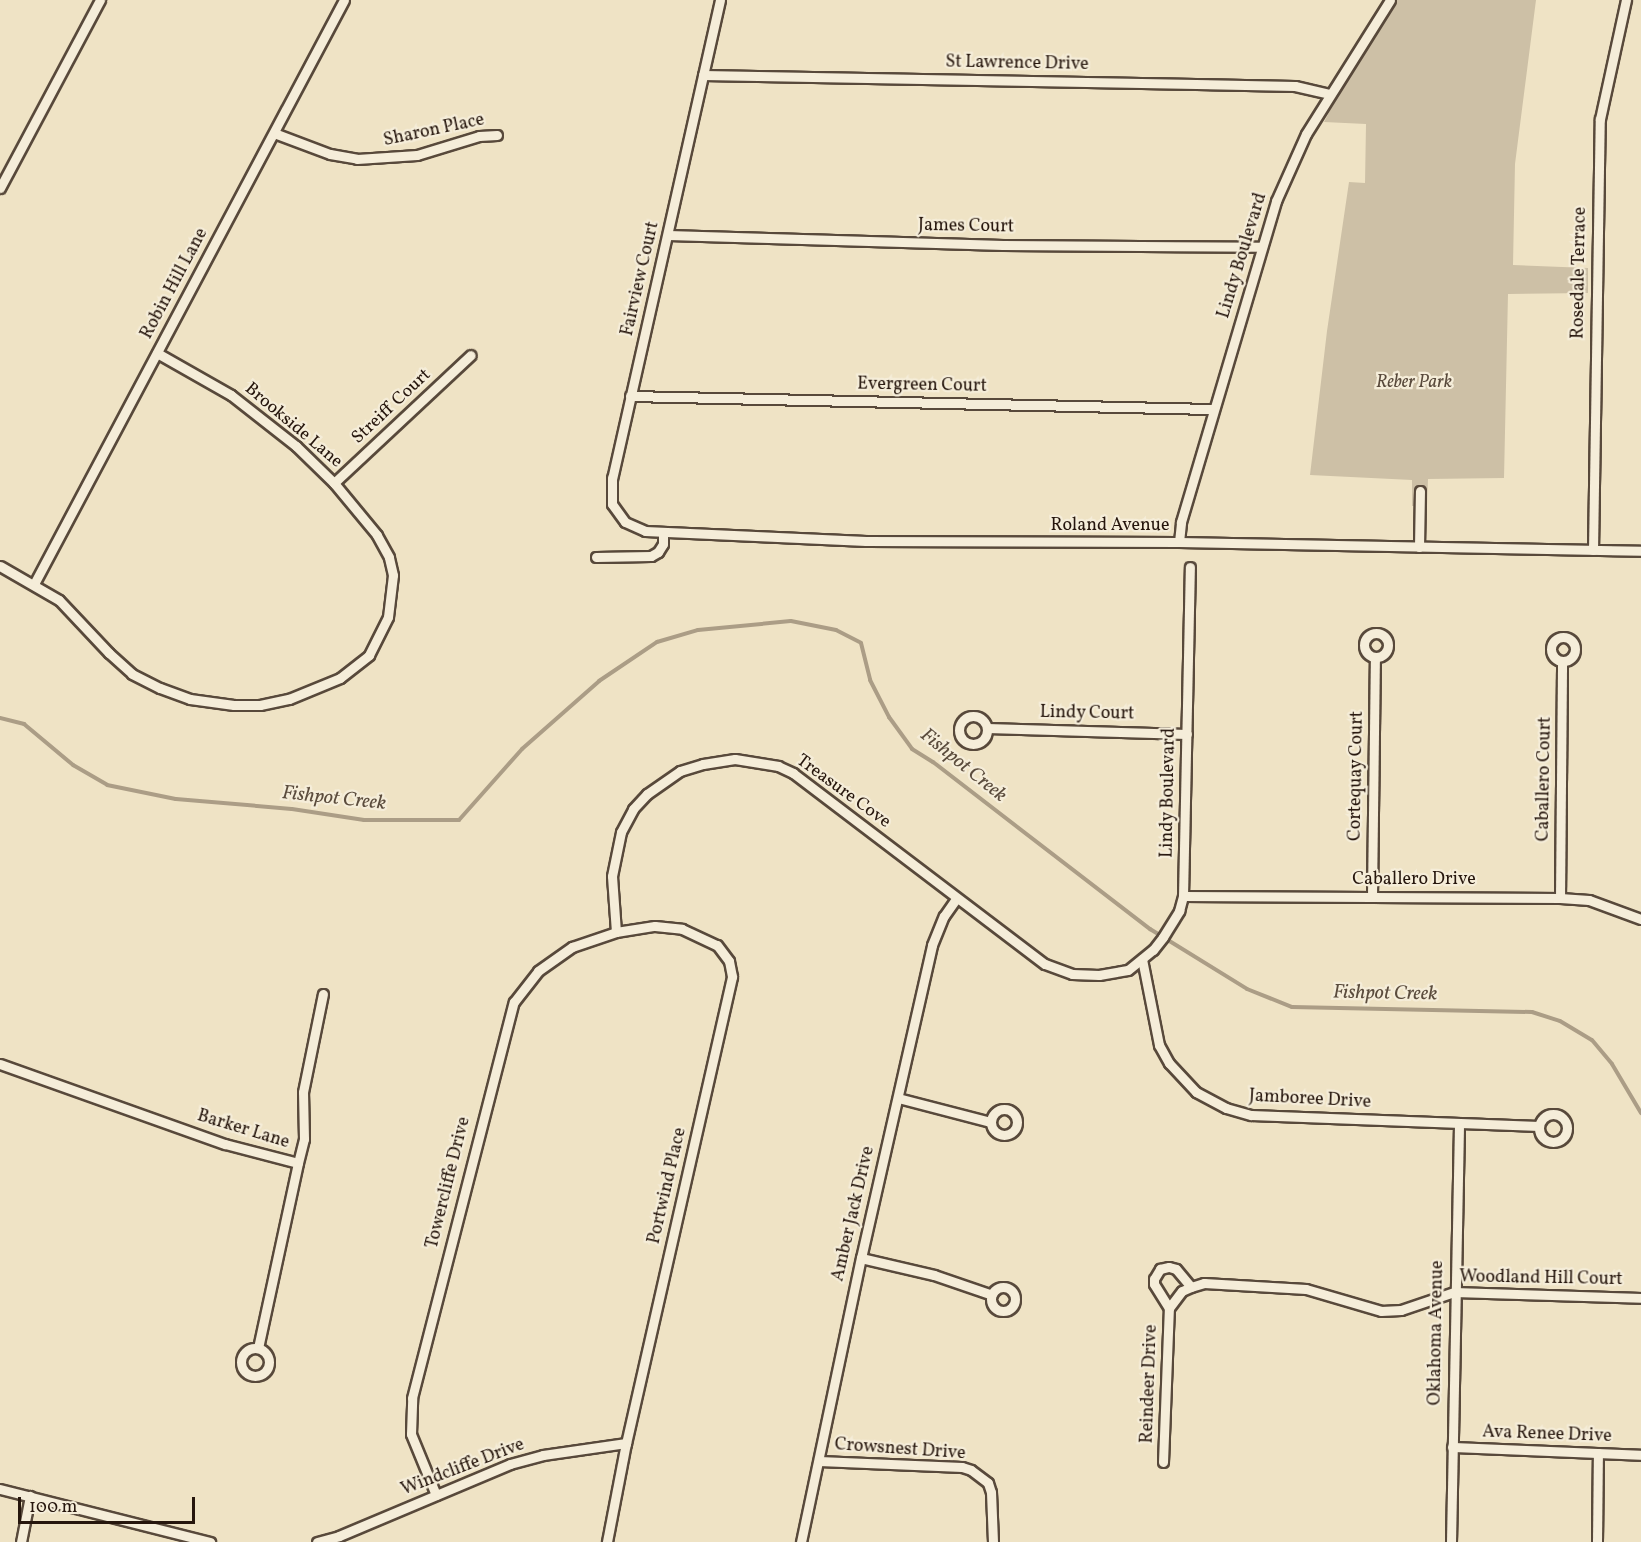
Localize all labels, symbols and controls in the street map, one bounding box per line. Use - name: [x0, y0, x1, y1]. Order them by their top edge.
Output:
- street label: St Lawrence Drive: [945, 52, 1089, 76]
- street label: Sharon Place: [382, 110, 486, 152]
- street label: Lindy Boulevard: [1214, 190, 1272, 322]
- street label: Rosedale Terrace: [1568, 206, 1592, 340]
- street label: James Court: [918, 215, 1014, 239]
- street label: Fairview Court: [617, 219, 665, 339]
- street label: Robin Hill Lane: [137, 225, 213, 343]
- street label: Streiff Court: [349, 365, 435, 449]
- park label: Reber Park: [1376, 372, 1452, 394]
- street label: Evergreen Court: [857, 374, 987, 398]
- street label: Brookside Lane: [240, 379, 346, 473]
- street label: Roland Avenue: [1050, 515, 1170, 537]
- street label: Lindy Court: [1039, 702, 1135, 726]
- street label: Cortequay Court: [1345, 711, 1369, 841]
- street label: Caballero Court: [1533, 716, 1557, 842]
- water label: Fishpot Creek: [915, 724, 1011, 808]
- street label: Lindy Boulevard: [1157, 728, 1181, 858]
- street label: Treasure Cove: [792, 751, 894, 833]
- water label: Fishpot Creek: [281, 782, 387, 816]
- street label: Caballero Drive: [1352, 869, 1476, 891]
- water label: Fishpot Creek: [1333, 981, 1437, 1007]
- street label: Jamboree Drive: [1248, 1086, 1372, 1114]
- street label: Barker Lane: [194, 1106, 292, 1154]
- street label: Towercliffe Drive: [422, 1115, 476, 1251]
- street label: Portwind Place: [644, 1126, 692, 1246]
- street label: Amber Jack Drive: [828, 1144, 880, 1284]
- street label: Oklahoma Avenue: [1425, 1260, 1449, 1406]
- street label: Woodland Hill Court: [1459, 1267, 1623, 1291]
- street label: Reindeer Drive: [1137, 1324, 1163, 1444]
- street label: Ava Renee Drive: [1482, 1422, 1612, 1448]
- street label: Windcliffe Drive: [398, 1435, 528, 1501]
- street label: Crowsnest Drive: [834, 1435, 966, 1465]
- scale bar: [21, 1485, 198, 1523]
- text: 100 m: [29, 1495, 78, 1520]

